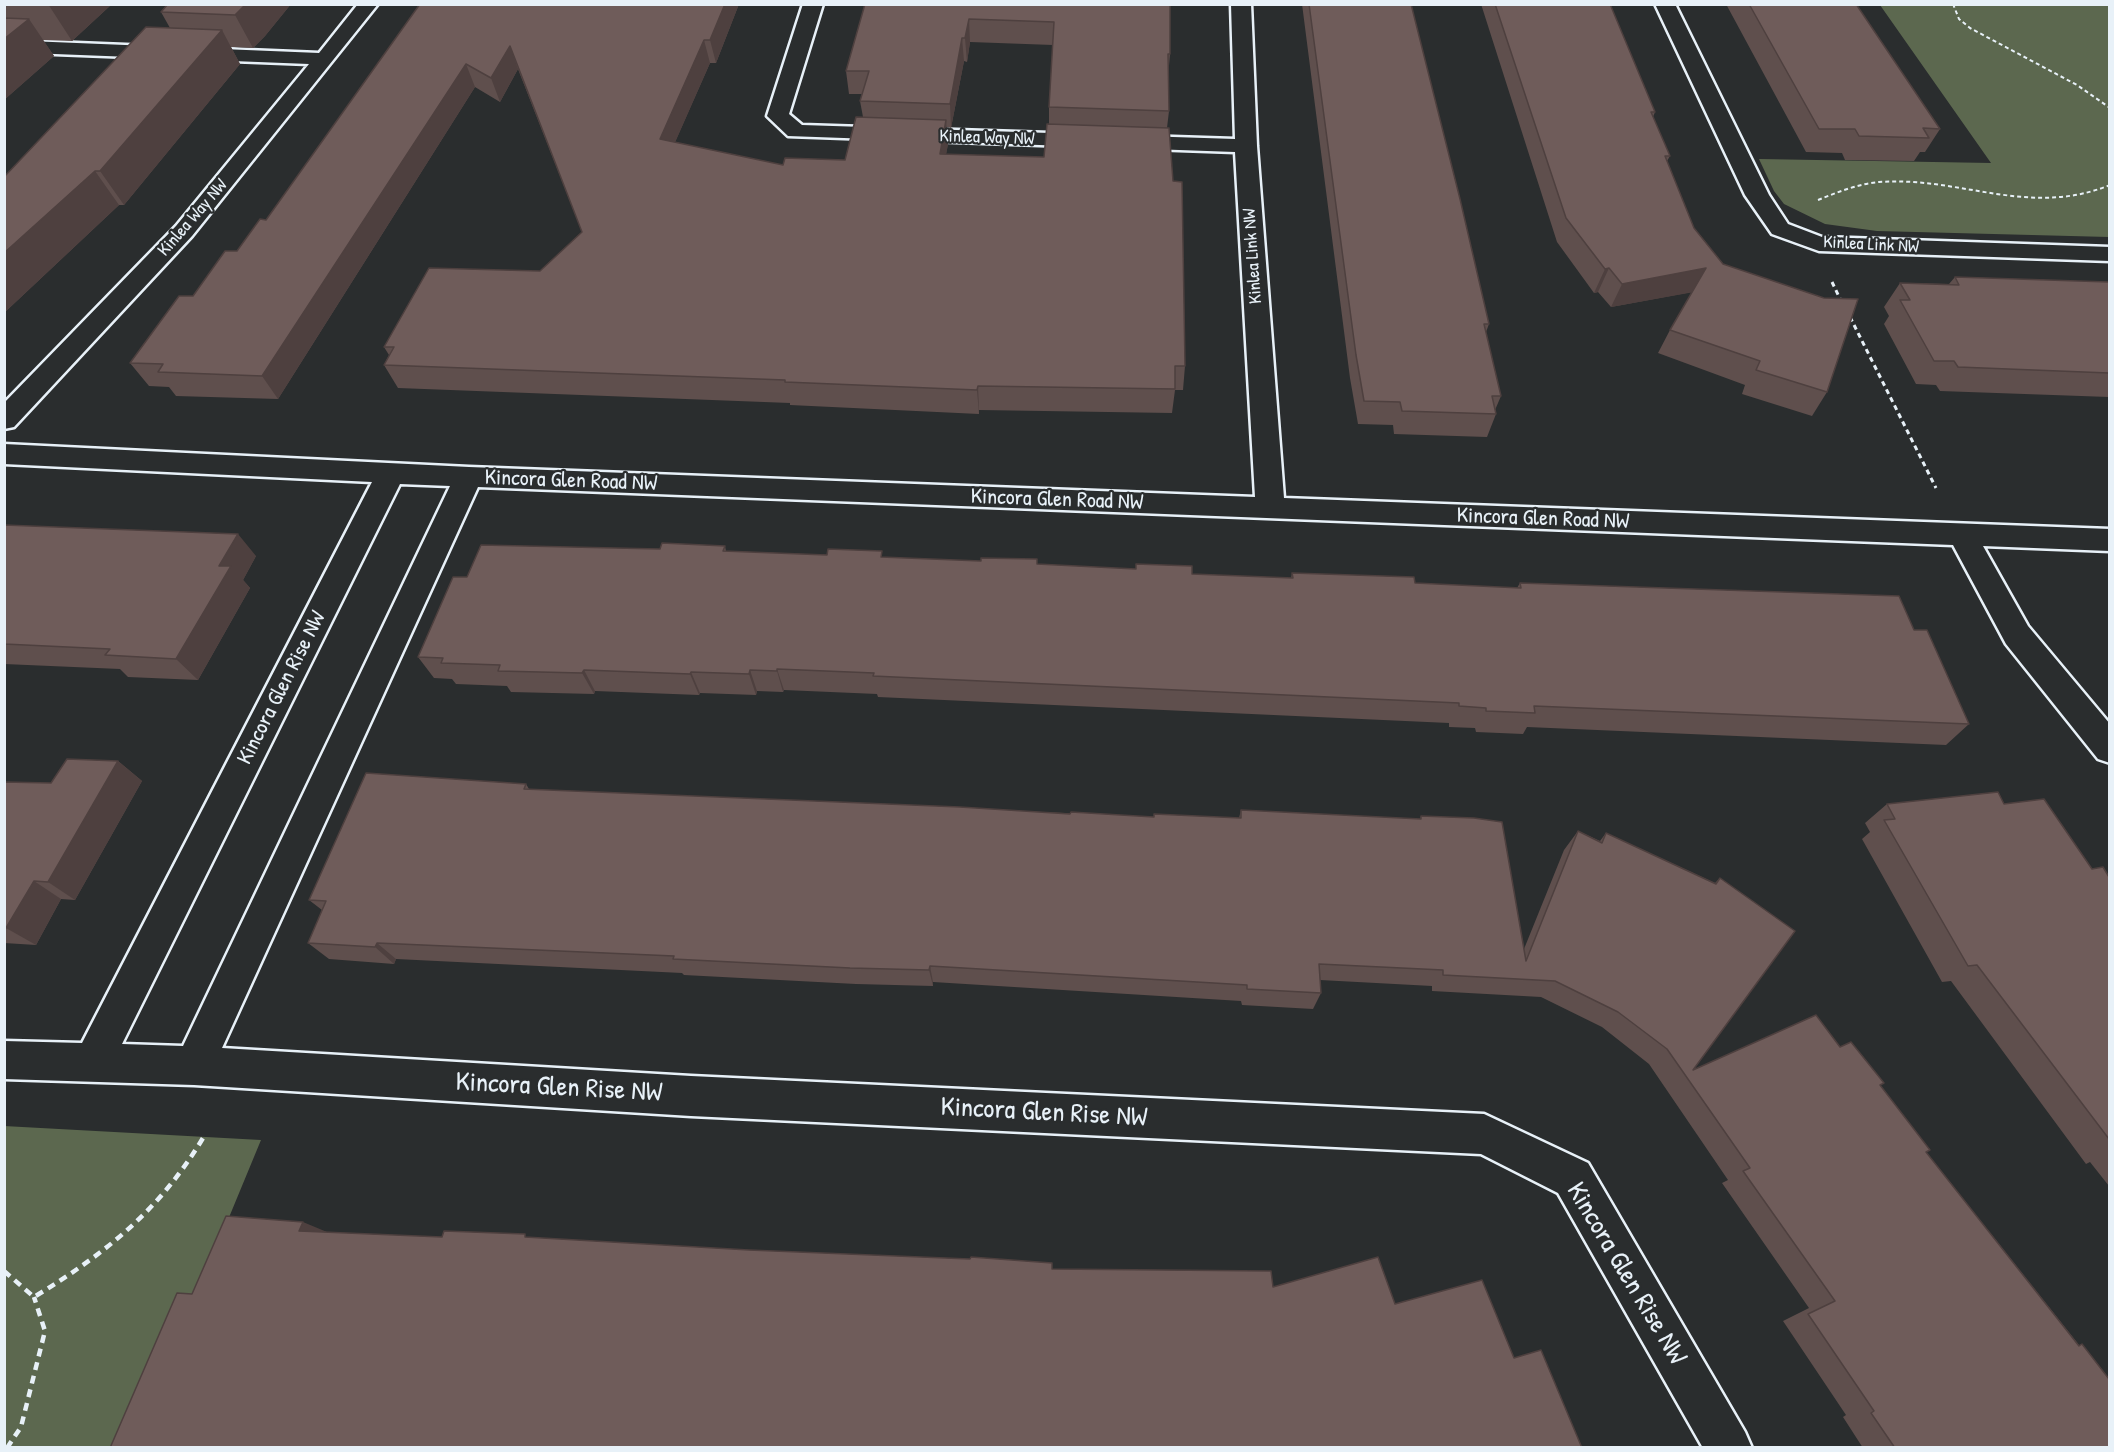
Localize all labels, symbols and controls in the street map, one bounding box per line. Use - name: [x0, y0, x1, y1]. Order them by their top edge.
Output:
- street label: Kinlea Way NW: [939, 126, 1035, 150]
- street label: Kinlea Way NW: [154, 175, 232, 261]
- street label: Kinlea Link NW: [1239, 207, 1267, 305]
- street label: Kinlea Link NW: [1823, 232, 1919, 258]
- street label: Kincora Glen Road NW: [484, 465, 658, 497]
- street label: Kincora Glen Road NW: [970, 484, 1144, 516]
- street label: Kincora Glen Road NW: [1456, 503, 1630, 535]
- street label: Kincora Glen Rise NW: [232, 607, 332, 769]
- street label: Kincora Glen Rise NW: [455, 1066, 663, 1110]
- street label: Kincora Glen Rise NW: [940, 1091, 1148, 1135]
- street label: Kincora Glen Rise NW: [1559, 1177, 1693, 1371]

